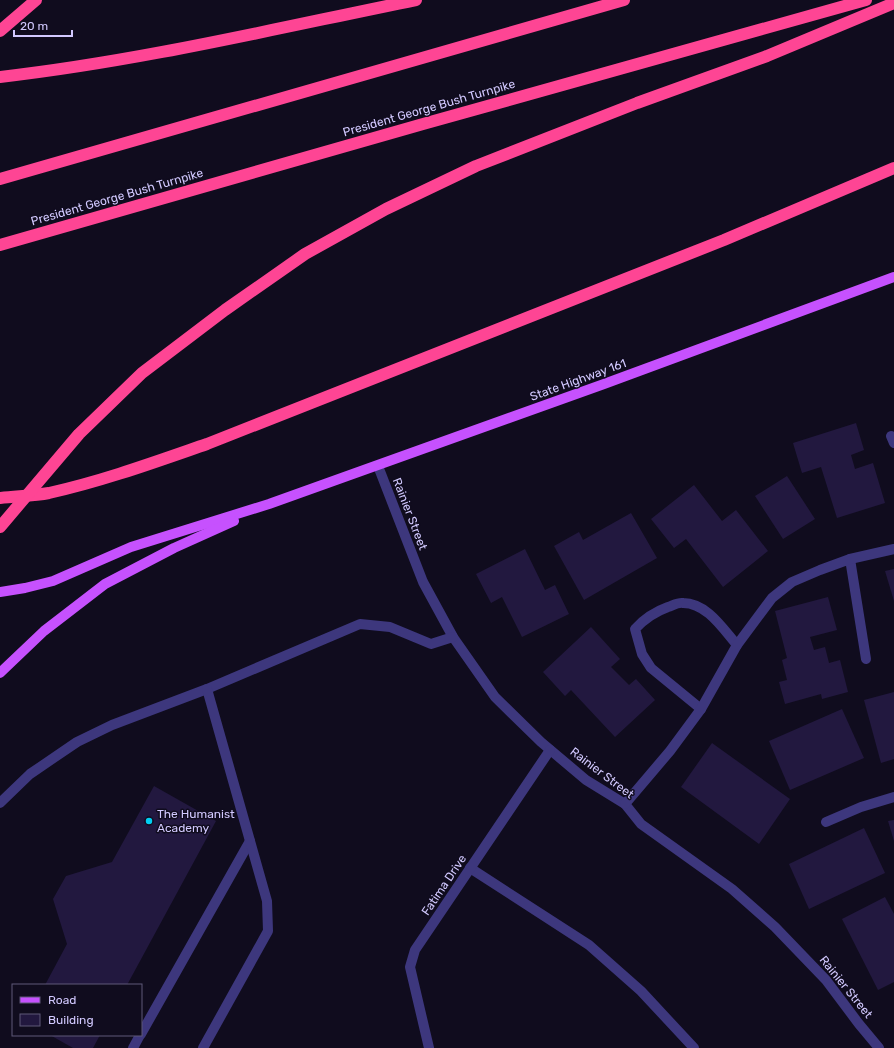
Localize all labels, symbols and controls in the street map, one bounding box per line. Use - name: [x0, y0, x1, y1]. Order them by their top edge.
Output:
- scale bar: [14, 12, 72, 38]
- text: 20 m: [20, 19, 48, 33]
- street label: President George Bush Turnpike: [341, 77, 517, 139]
- street label: President George Bush Turnpike: [29, 166, 205, 228]
- street label: State Highway 161: [528, 356, 628, 404]
- street label: Rainier Street: [390, 476, 430, 552]
- street label: Rainier Street: [567, 744, 637, 802]
- place label: The Humanist Academy: [157, 807, 235, 835]
- marker: The Humanist Academy: [144, 816, 154, 826]
- street label: Fatima Drive: [419, 852, 470, 918]
- street label: Rainier Street: [817, 953, 876, 1021]
- legend: [12, 984, 142, 1036]
- text: Road: [48, 993, 76, 1007]
- text: Building: [48, 1013, 94, 1027]

